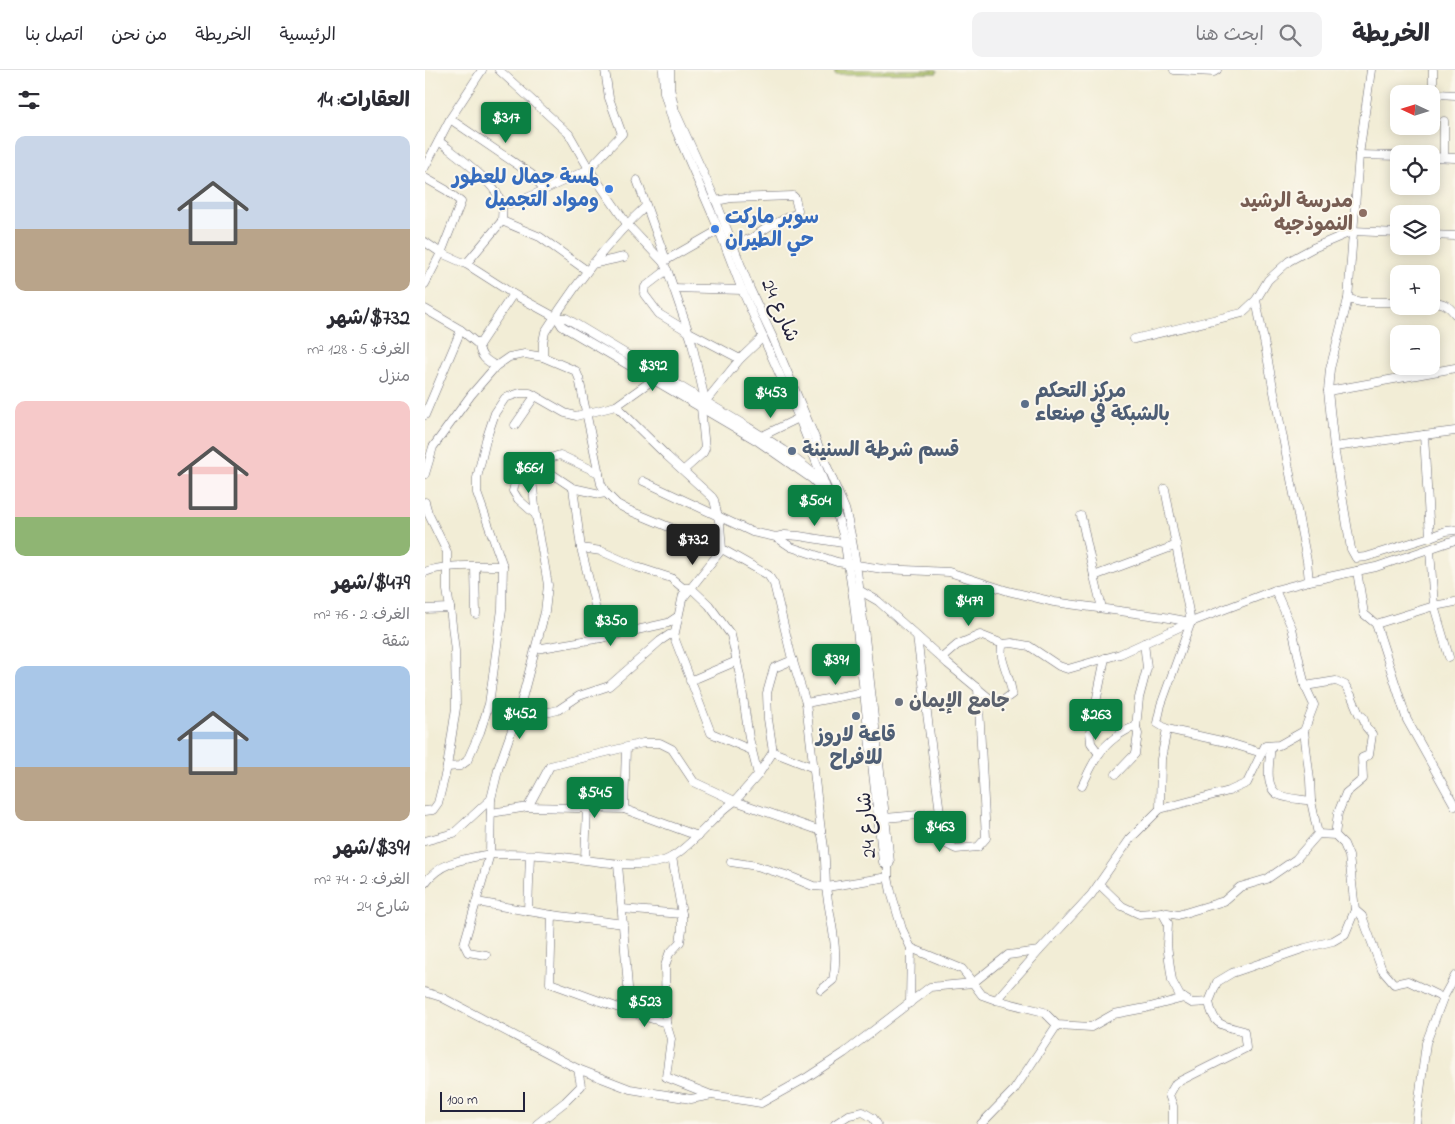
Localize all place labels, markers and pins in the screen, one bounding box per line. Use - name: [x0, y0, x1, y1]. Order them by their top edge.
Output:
- pin: $317: [476, 102, 536, 144]
- place label: لمسة جمال للعطور ومواد التجميل: [450, 164, 599, 216]
- marker: لمسة جمال للعطور ومواد التجميل: [603, 183, 615, 195]
- place label: مدرسة الرشيد النموذجيه: [1240, 188, 1353, 240]
- place label: سوبر ماركت حي الطيران: [725, 204, 819, 257]
- marker: مدرسة الرشيد النموذجيه: [1357, 207, 1369, 219]
- marker: سوبر ماركت حي الطيران: [709, 223, 721, 235]
- pin: $392: [623, 350, 683, 392]
- pin: $453: [741, 376, 801, 419]
- place label: مركز التحكم بالشبكة في صنعاء: [1035, 378, 1170, 430]
- marker: مركز التحكم بالشبكة في صنعاء: [1019, 398, 1031, 410]
- place label: قسم شرطة السنينة: [802, 437, 959, 466]
- marker: قسم شرطة السنينة: [786, 445, 798, 457]
- pin: $661: [499, 452, 559, 494]
- pin: $504: [785, 484, 845, 527]
- pin: $732: [663, 524, 723, 566]
- pin: $479: [939, 584, 999, 627]
- pin: $350: [581, 604, 641, 647]
- pin: $391: [806, 644, 866, 686]
- place label: جامع الإيمان: [909, 688, 1010, 717]
- marker: جامع الإيمان: [893, 696, 905, 708]
- pin: $452: [490, 698, 550, 740]
- pin: $263: [1066, 698, 1126, 741]
- marker: قاعة لاروز للافراح: [850, 710, 862, 722]
- place label: قاعة لاروز للافراح: [814, 722, 896, 774]
- pin: $545: [565, 776, 625, 819]
- pin: $463: [910, 810, 970, 853]
- pin: $523: [615, 986, 675, 1028]

